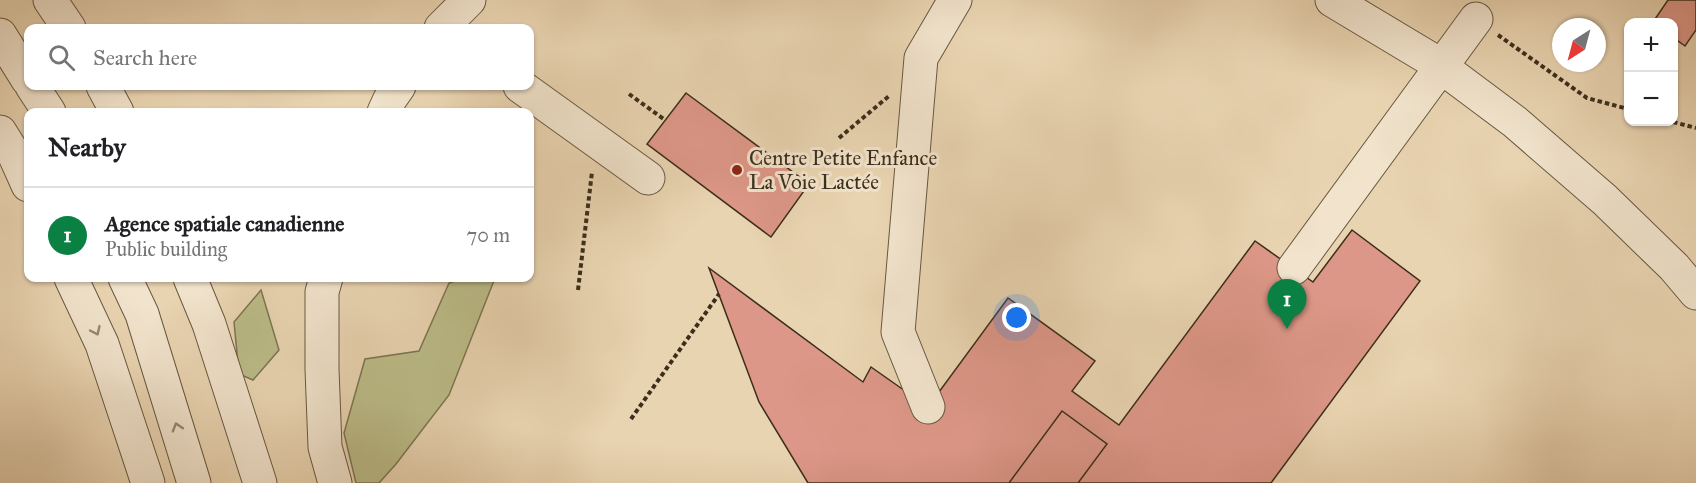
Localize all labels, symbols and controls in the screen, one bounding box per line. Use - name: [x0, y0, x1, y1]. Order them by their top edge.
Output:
- north arrow: [1552, 18, 1606, 72]
- map controls: [1624, 18, 1678, 126]
- button: +: [1624, 18, 1678, 72]
- search box: [24, 24, 534, 90]
- icon: search: [45, 41, 78, 74]
- text: Search here: [93, 44, 197, 71]
- button: −: [1624, 72, 1678, 126]
- text: Nearby: [48, 131, 126, 163]
- place label: Centre Petite Enfance La Voie Lactée: [749, 145, 937, 195]
- marker: Centre Petite Enfance La Voie Lactée: [730, 163, 744, 177]
- text: Agence spatiale canadienne: [105, 210, 344, 237]
- text: 1: [64, 223, 71, 247]
- text: 70 m: [467, 223, 510, 247]
- text: Public building: [105, 237, 227, 261]
- pin: 1: [1268, 280, 1306, 329]
- your location: [1002, 303, 1031, 332]
- one-way arrow: [89, 324, 101, 335]
- one-way arrow: [172, 422, 184, 433]

